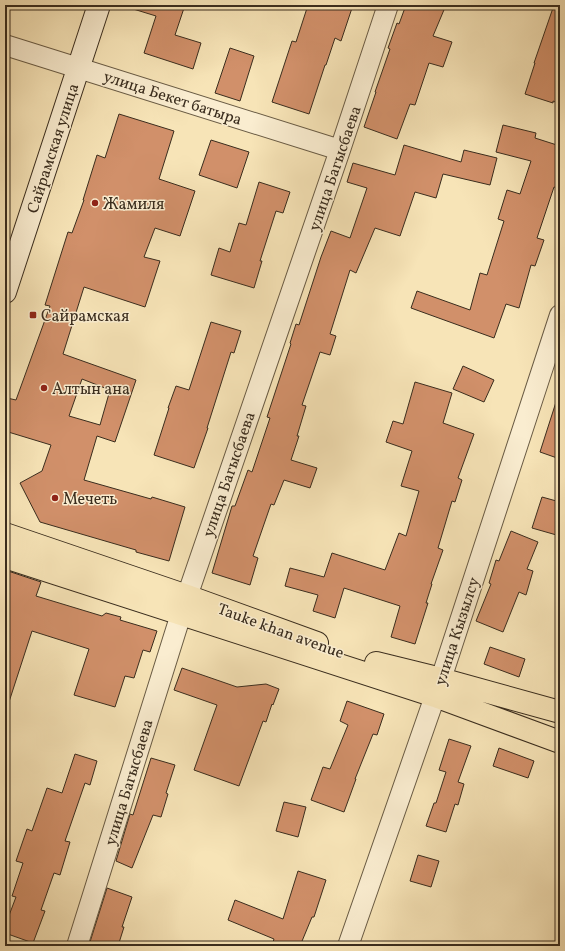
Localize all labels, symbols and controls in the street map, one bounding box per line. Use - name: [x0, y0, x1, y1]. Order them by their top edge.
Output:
- street label: улица Бекет батыра: [100, 66, 244, 132]
- street label: Сайрамская улица: [23, 81, 85, 216]
- street label: улица Багысбаева: [304, 103, 368, 234]
- place label: Жамиля: [103, 194, 164, 216]
- marker: Жамиля: [90, 198, 100, 208]
- place label: Сайрамская: [41, 306, 129, 328]
- marker: Сайрамская: [28, 310, 38, 320]
- place label: Алтын ана: [52, 379, 130, 401]
- marker: Алтын ана: [39, 383, 49, 393]
- street label: улица Багысбаева: [198, 409, 262, 540]
- place label: Мечеть: [63, 489, 117, 511]
- marker: Мечеть: [50, 493, 60, 503]
- street label: улица Кызылсу: [430, 574, 486, 689]
- street label: Tauke khan avenue: [214, 599, 347, 665]
- street label: улица Багысбаева: [100, 717, 160, 848]

